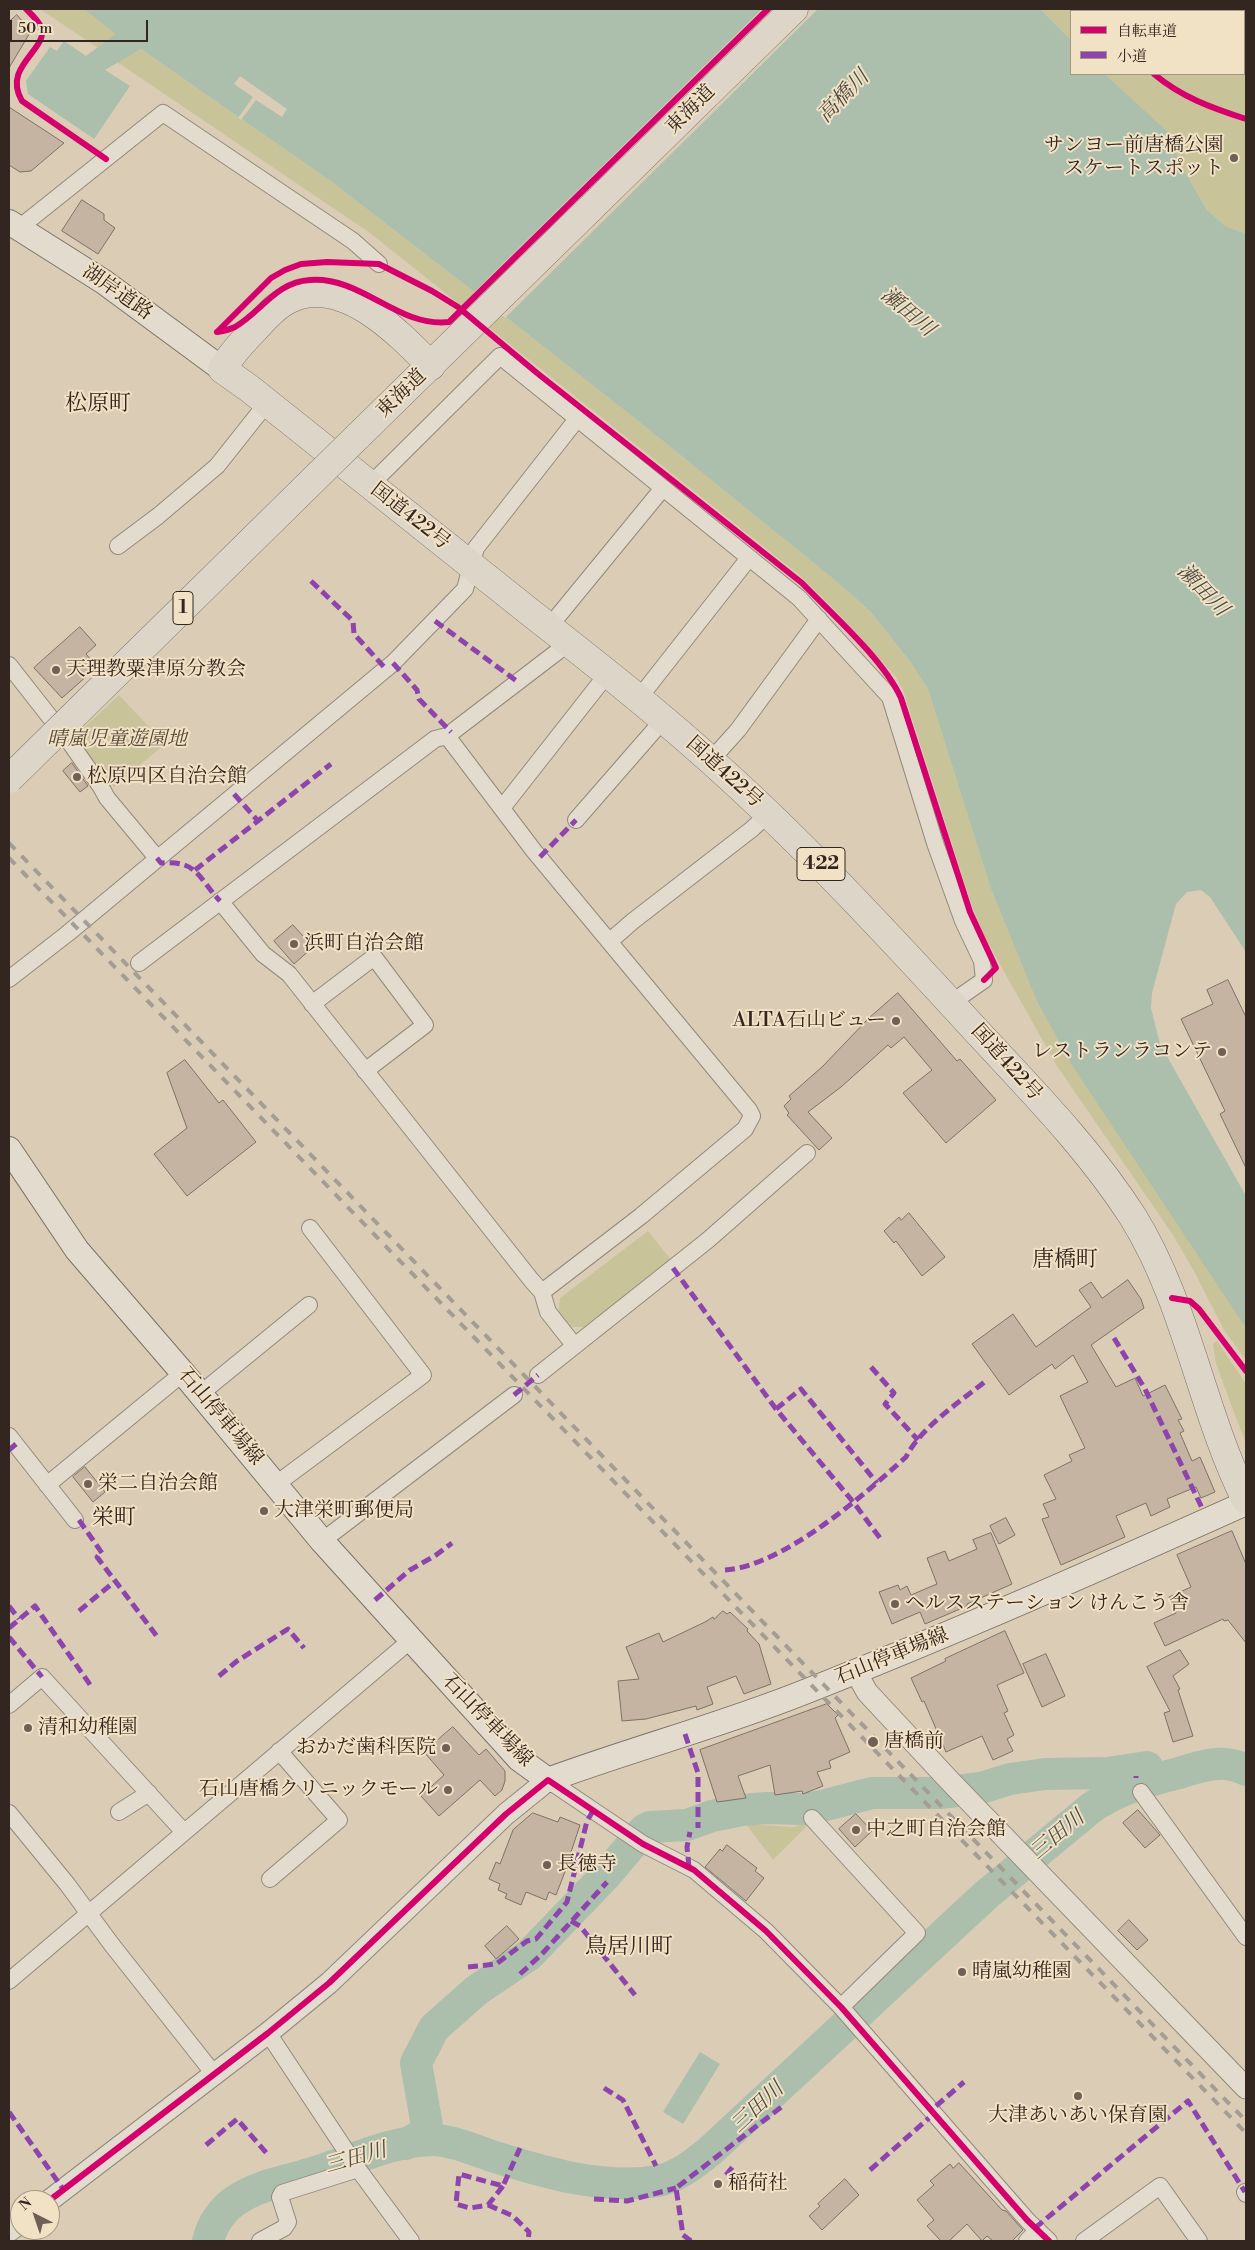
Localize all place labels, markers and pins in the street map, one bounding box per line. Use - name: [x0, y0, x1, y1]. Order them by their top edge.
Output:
- place label: サンヨー前唐橋公園 スケートスポット: [1044, 134, 1224, 181]
- marker: サンヨー前唐橋公園 スケートスポット: [1228, 152, 1240, 164]
- place label: 天理教粟津原分教会: [66, 658, 246, 682]
- marker: 天理教粟津原分教会: [50, 664, 62, 676]
- place label: 松原四区自治会館: [87, 765, 247, 789]
- marker: 松原四区自治会館: [71, 771, 83, 783]
- place label: 浜町自治会館: [304, 932, 424, 956]
- marker: 浜町自治会館: [288, 938, 300, 950]
- place label: ALTA石山ビュー: [733, 1009, 886, 1033]
- marker: ALTA石山ビュー: [890, 1015, 902, 1027]
- place label: レストランラコンテ: [1032, 1040, 1212, 1064]
- marker: レストランラコンテ: [1216, 1046, 1228, 1058]
- place label: 栄二自治会館: [98, 1472, 218, 1496]
- marker: 栄二自治会館: [82, 1478, 94, 1490]
- place label: 大津栄町郵便局: [274, 1499, 414, 1523]
- marker: 大津栄町郵便局: [258, 1505, 270, 1517]
- place label: ヘルスステーション けんこう舎: [905, 1592, 1189, 1616]
- marker: ヘルスステーション けんこう舎: [889, 1598, 901, 1610]
- place label: 清和幼稚園: [38, 1716, 138, 1740]
- marker: 清和幼稚園: [22, 1722, 34, 1734]
- place label: 唐橋前: [884, 1730, 944, 1754]
- marker: 唐橋前: [866, 1735, 880, 1749]
- place label: おかだ歯科医院: [296, 1736, 436, 1760]
- marker: おかだ歯科医院: [440, 1742, 452, 1754]
- place label: 石山唐橋クリニックモール: [199, 1778, 438, 1802]
- marker: 石山唐橋クリニックモール: [442, 1784, 454, 1796]
- place label: 中之町自治会館: [866, 1818, 1006, 1842]
- marker: 中之町自治会館: [850, 1824, 862, 1836]
- place label: 長徳寺: [557, 1853, 617, 1877]
- marker: 長徳寺: [541, 1859, 553, 1871]
- place label: 晴嵐幼稚園: [972, 1960, 1072, 1984]
- marker: 晴嵐幼稚園: [956, 1966, 968, 1978]
- marker: 大津あいあい保育園: [1072, 2090, 1084, 2102]
- place label: 大津あいあい保育園: [988, 2104, 1168, 2128]
- place label: 稲荷社: [728, 2172, 788, 2196]
- marker: 稲荷社: [712, 2178, 724, 2190]

